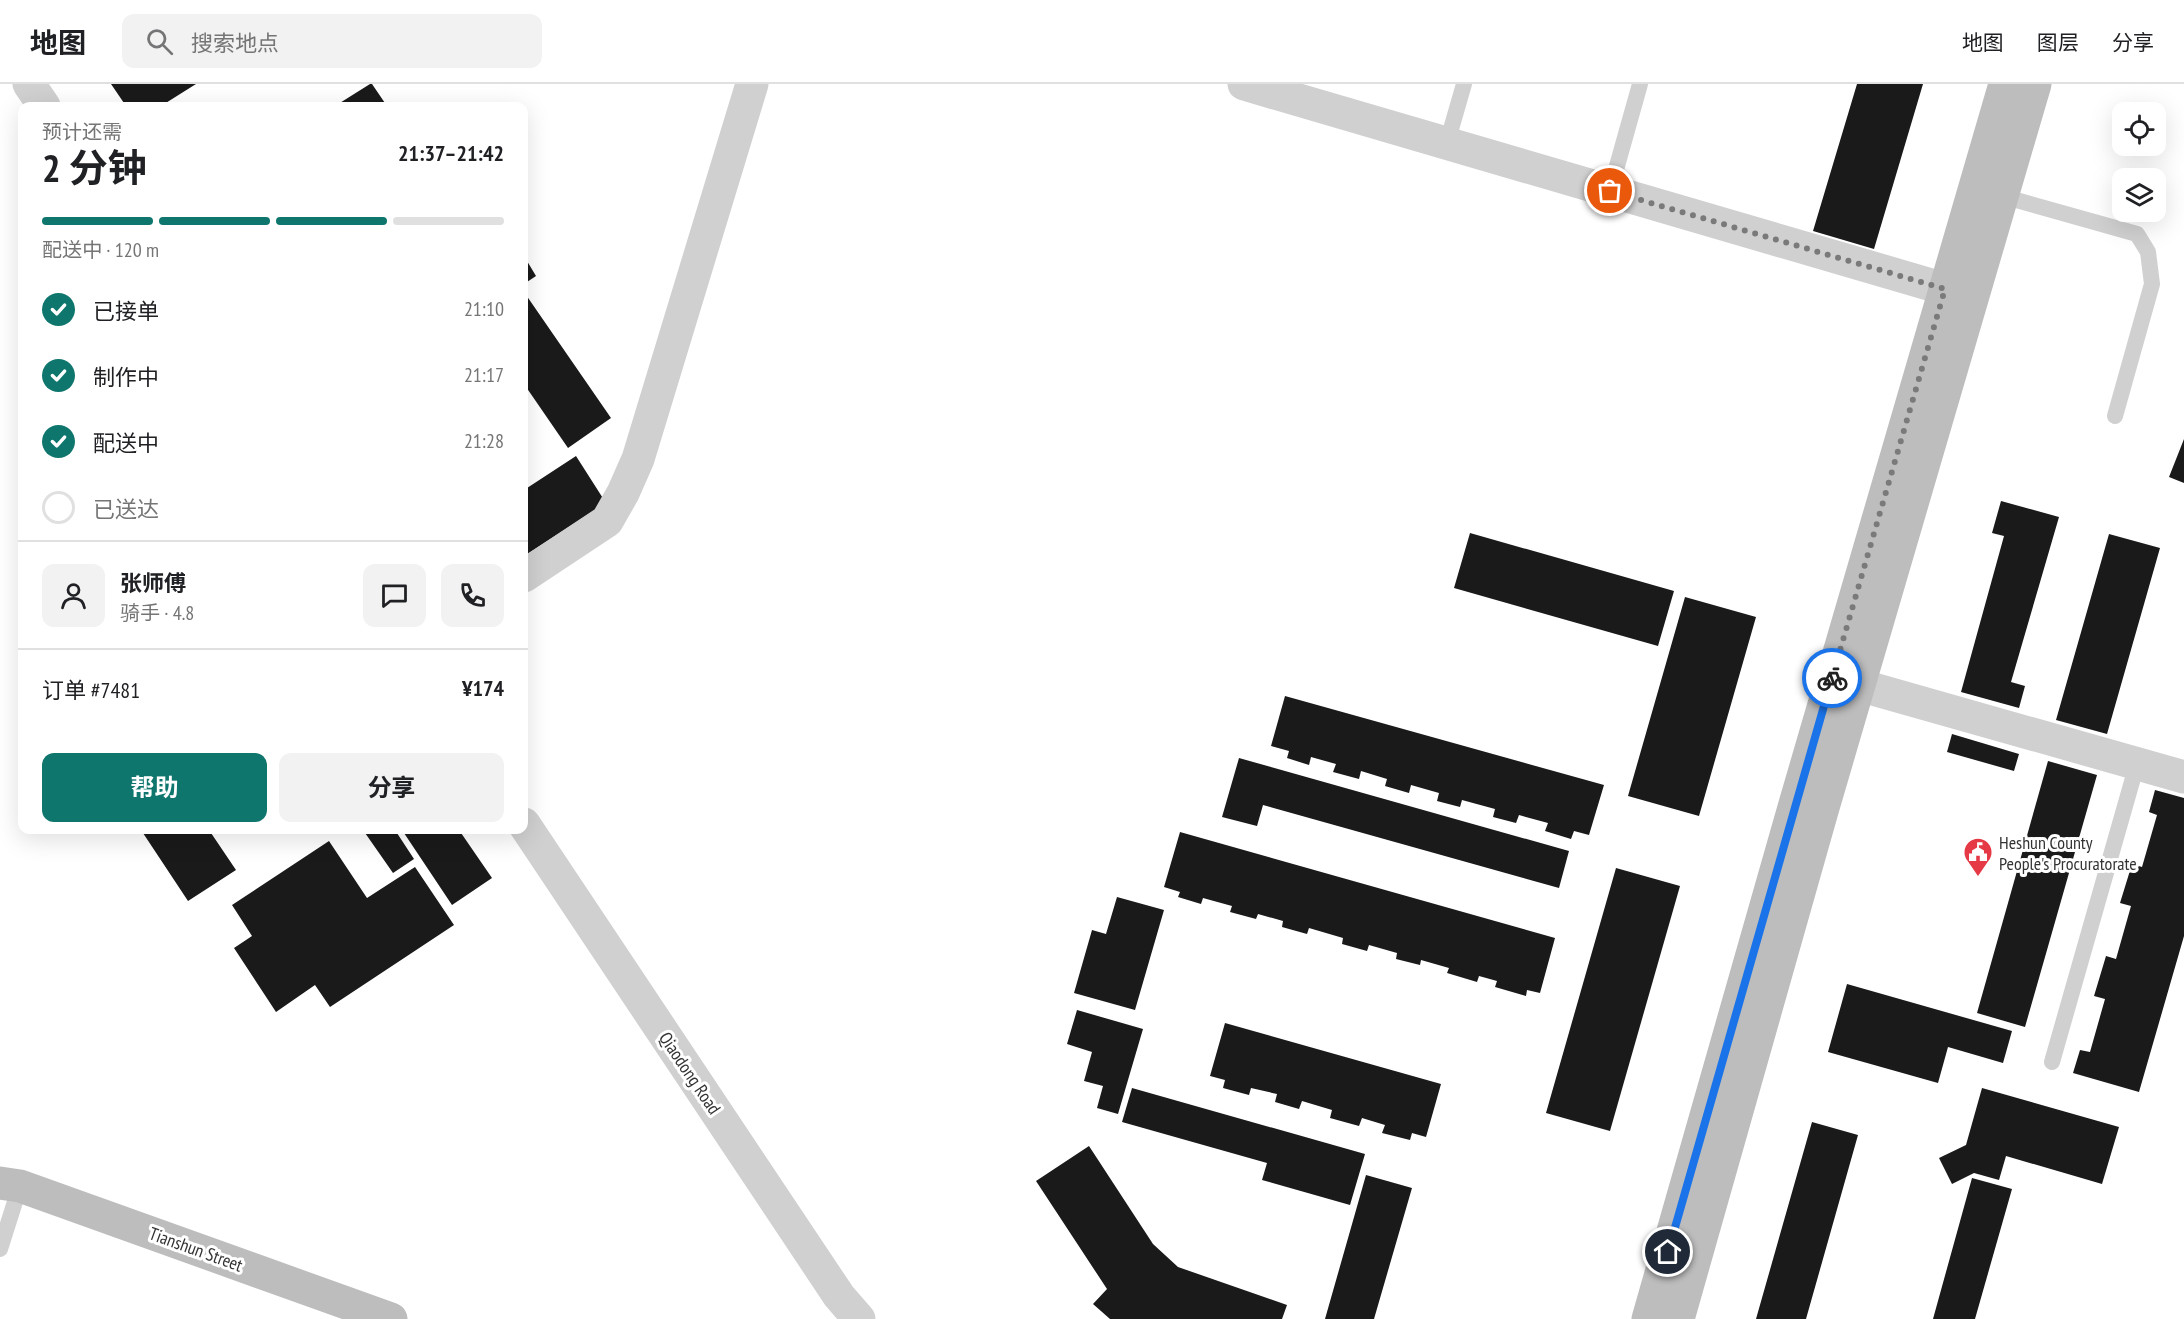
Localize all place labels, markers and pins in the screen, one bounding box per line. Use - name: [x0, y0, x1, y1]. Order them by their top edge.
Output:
- pin: [1584, 165, 1635, 216]
- place label: Heshun County People's Procuratorate: [1999, 831, 2137, 875]
- public building icon: Heshun County People's Procuratorate: [1962, 836, 1994, 878]
- pin: [1642, 1226, 1693, 1277]

